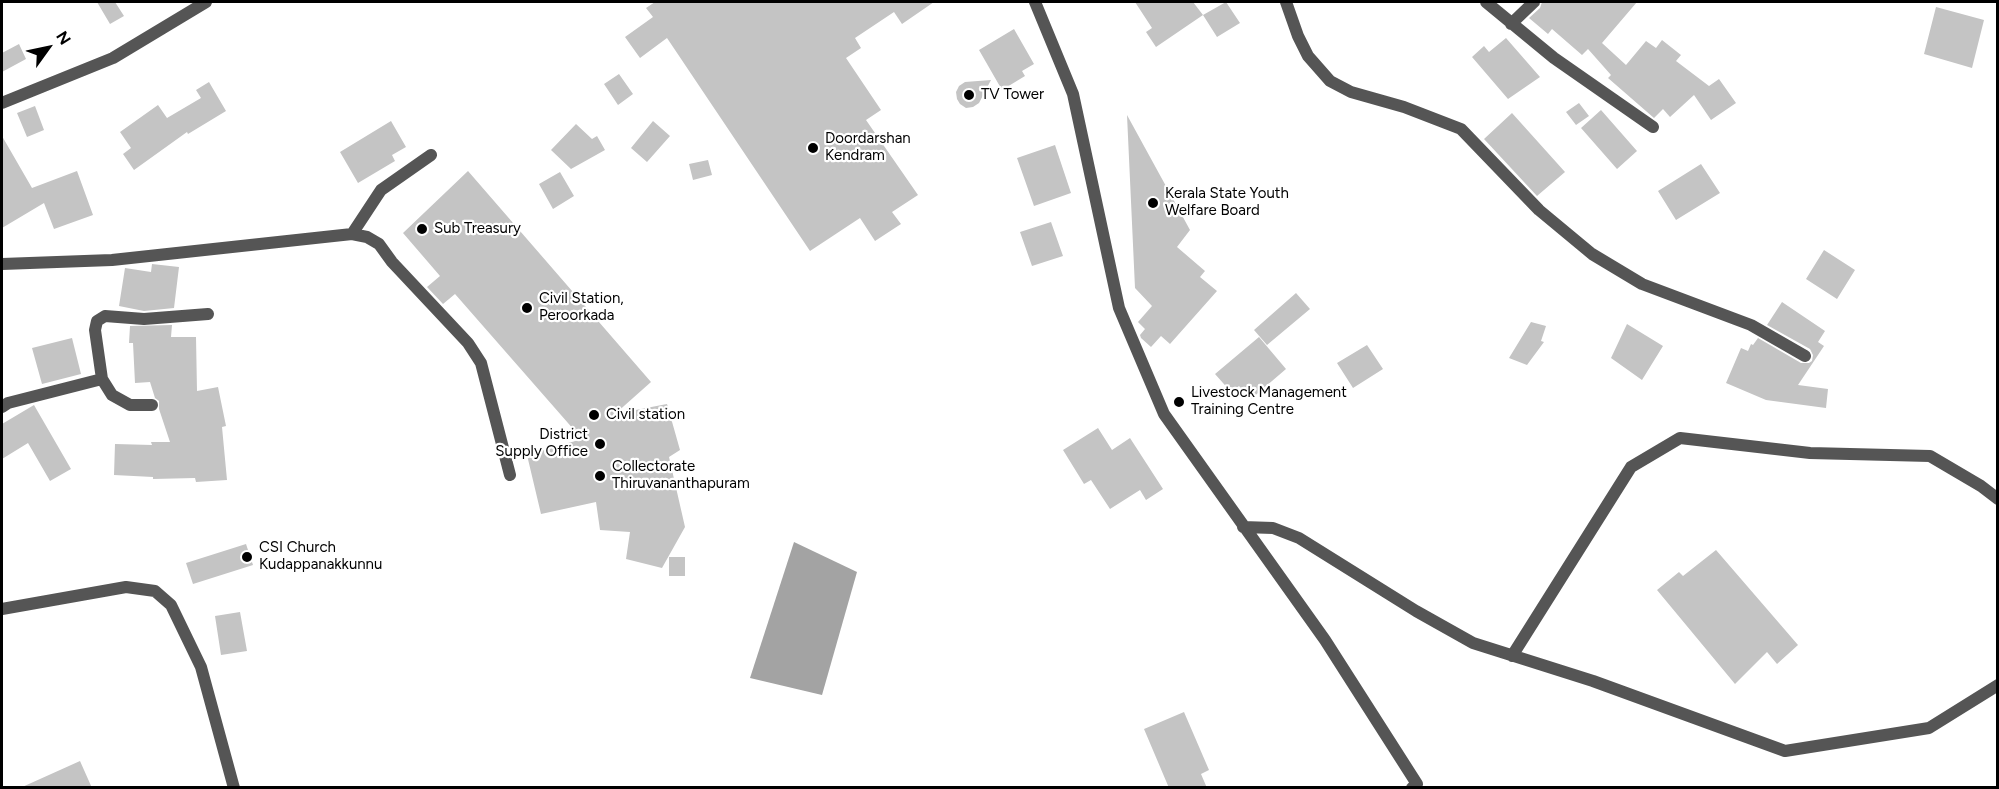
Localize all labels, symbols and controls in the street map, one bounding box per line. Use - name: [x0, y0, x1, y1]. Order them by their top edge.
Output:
- north arrow: [18, 18, 78, 78]
- text: N: [52, 28, 75, 48]
- place label: TV Tower: [981, 86, 1044, 104]
- marker: TV Tower: [962, 88, 976, 102]
- place label: Doordarshan Kendram: [825, 130, 911, 165]
- marker: Doordarshan Kendram: [806, 141, 820, 155]
- place label: Kerala State Youth Welfare Board: [1165, 185, 1289, 220]
- marker: Kerala State Youth Welfare Board: [1146, 196, 1160, 210]
- place label: Sub Treasury: [434, 220, 521, 238]
- marker: Sub Treasury: [415, 222, 429, 236]
- place label: Civil Station, Peroorkada: [539, 290, 624, 325]
- marker: Civil Station, Peroorkada: [520, 301, 534, 315]
- place label: Livestock Management Training Centre: [1191, 384, 1347, 419]
- marker: Livestock Management Training Centre: [1172, 395, 1186, 409]
- place label: Civil station: [606, 406, 685, 424]
- marker: Civil station: [587, 408, 601, 422]
- place label: District Supply Office: [495, 426, 588, 461]
- marker: District Supply Office: [593, 437, 607, 451]
- place label: Collectorate Thiruvananthapuram: [612, 458, 750, 493]
- marker: Collectorate Thiruvananthapuram: [593, 469, 607, 483]
- place label: CSI Church Kudappanakkunnu: [259, 539, 382, 574]
- marker: CSI Church Kudappanakkunnu: [240, 550, 254, 564]

